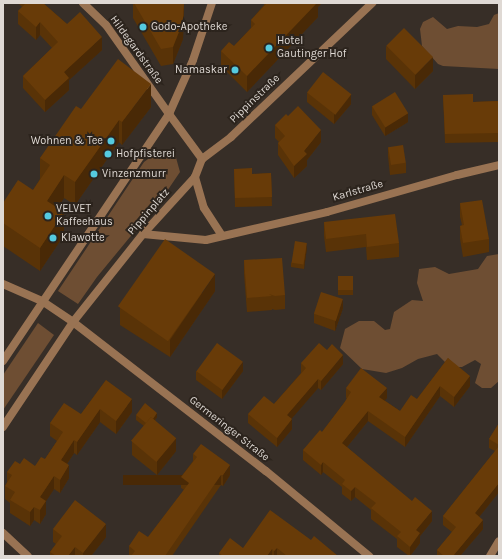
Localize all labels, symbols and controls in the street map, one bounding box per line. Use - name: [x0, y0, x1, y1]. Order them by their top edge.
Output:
- street label: Hildegardstraße: [107, 13, 165, 87]
- place label: Godo-Apotheke: [151, 20, 227, 34]
- marker: Godo-Apotheke: [138, 22, 148, 32]
- place label: Hotel Gautinger Hof: [277, 35, 346, 61]
- marker: Hotel Gautinger Hof: [264, 43, 274, 53]
- place label: Namaskar: [175, 63, 227, 77]
- marker: Namaskar: [230, 65, 240, 75]
- street label: Pippinstraße: [227, 72, 283, 126]
- place label: Wohnen & Tee: [31, 134, 103, 148]
- marker: Wohnen & Tee: [106, 136, 116, 146]
- place label: Hofpfisterei: [116, 147, 175, 161]
- marker: Hofpfisterei: [103, 149, 113, 159]
- place label: Vinzenzmurr: [102, 167, 166, 181]
- marker: Vinzenzmurr: [89, 169, 99, 179]
- street label: Karlstraße: [331, 177, 385, 205]
- street label: Pippinplatz: [125, 186, 173, 238]
- place label: VELVET Kaffeehaus: [56, 203, 113, 229]
- marker: VELVET Kaffeehaus: [43, 211, 53, 221]
- place label: Klawotte: [61, 231, 105, 245]
- marker: Klawotte: [48, 233, 58, 243]
- street label: Germeringer Straße: [186, 394, 272, 464]

